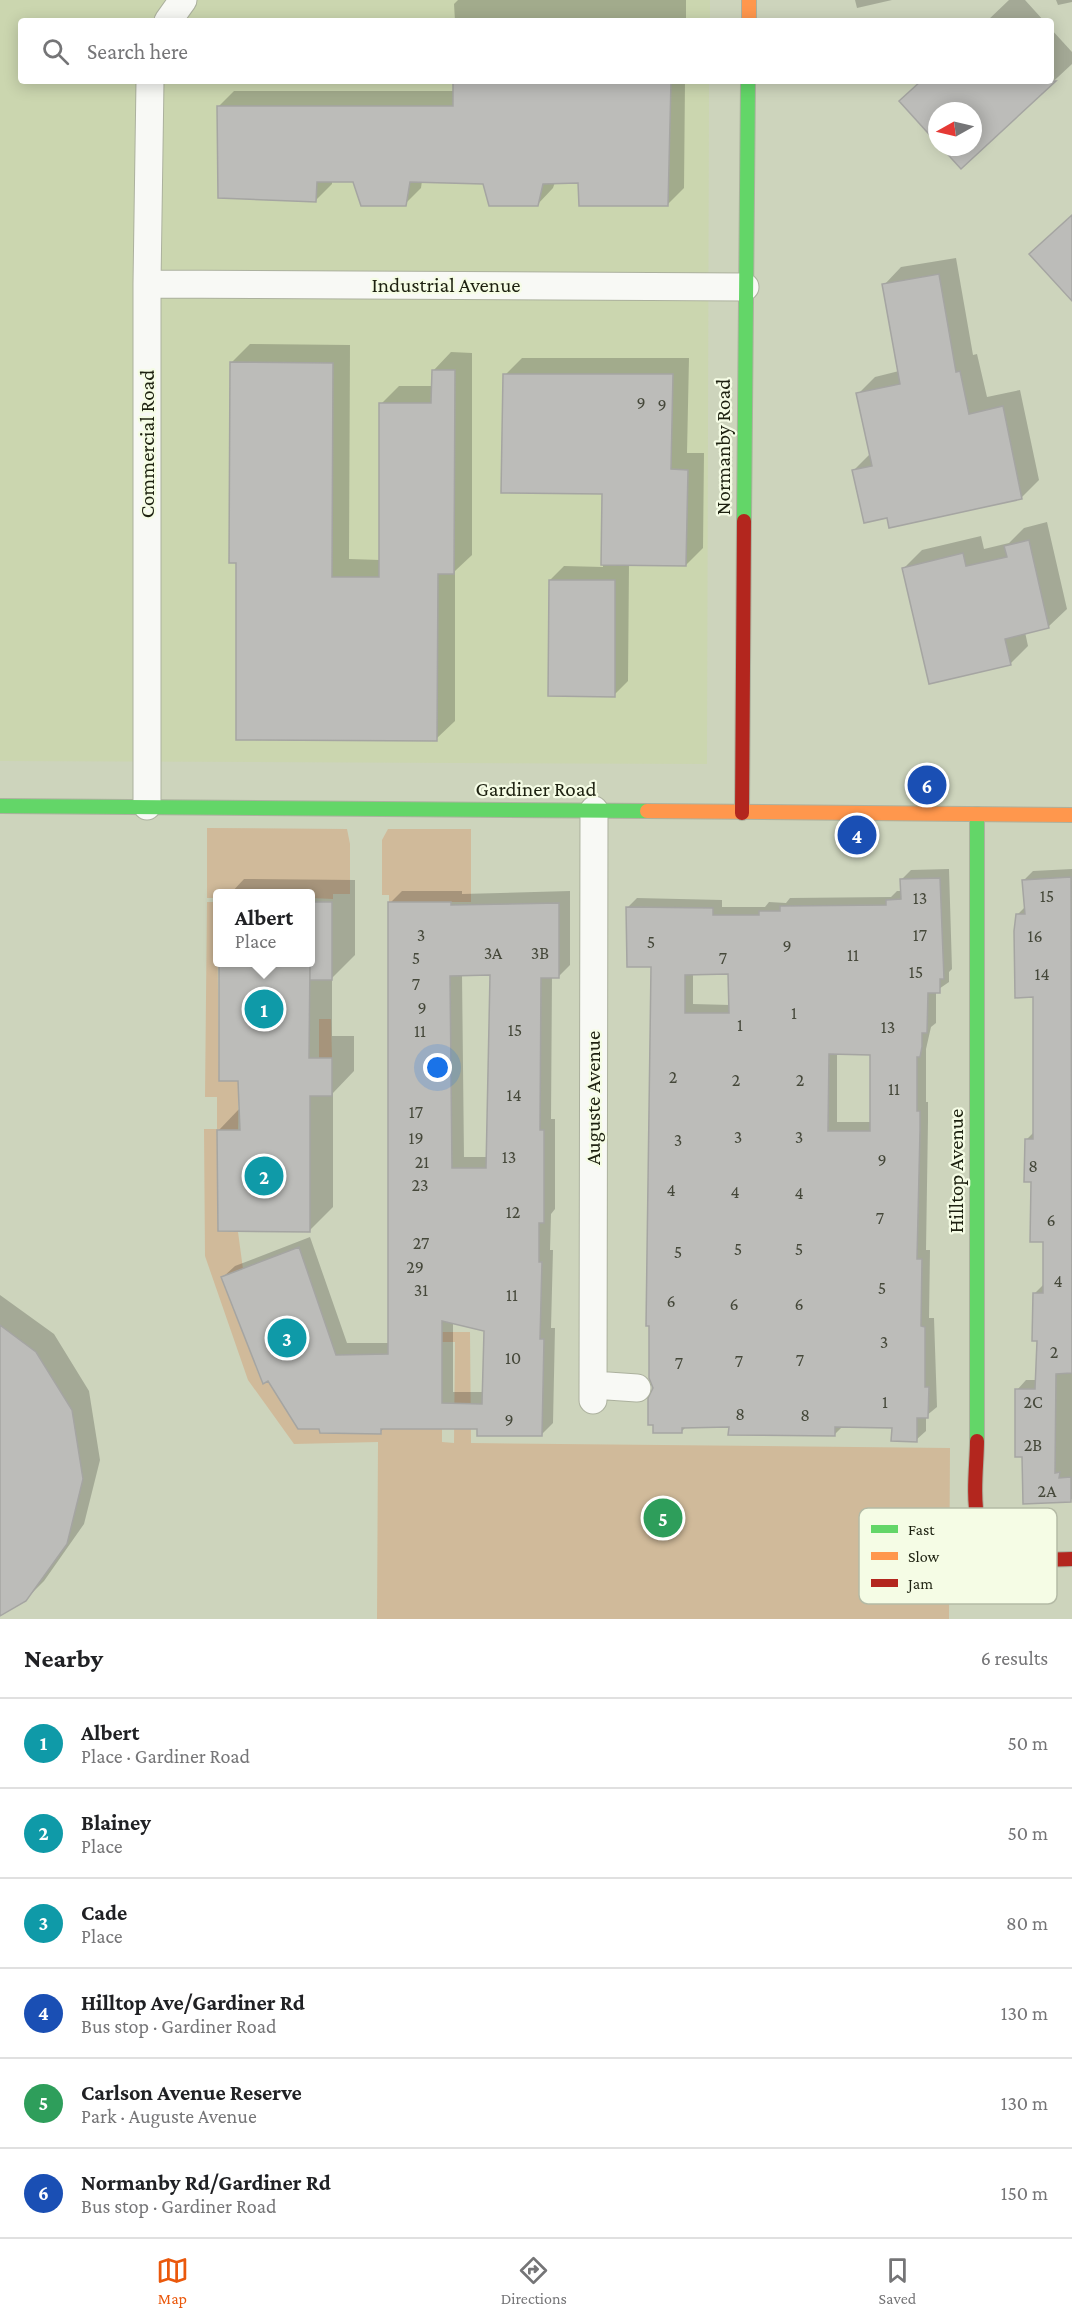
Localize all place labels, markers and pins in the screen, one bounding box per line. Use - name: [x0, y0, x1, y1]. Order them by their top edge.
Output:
- pin: 6: [908, 762, 946, 808]
- pin: 4: [838, 812, 876, 858]
- pin: 1: [244, 986, 284, 1032]
- pin: 2: [244, 1154, 284, 1198]
- pin: 3: [268, 1316, 306, 1360]
- pin: 5: [644, 1496, 682, 1540]

